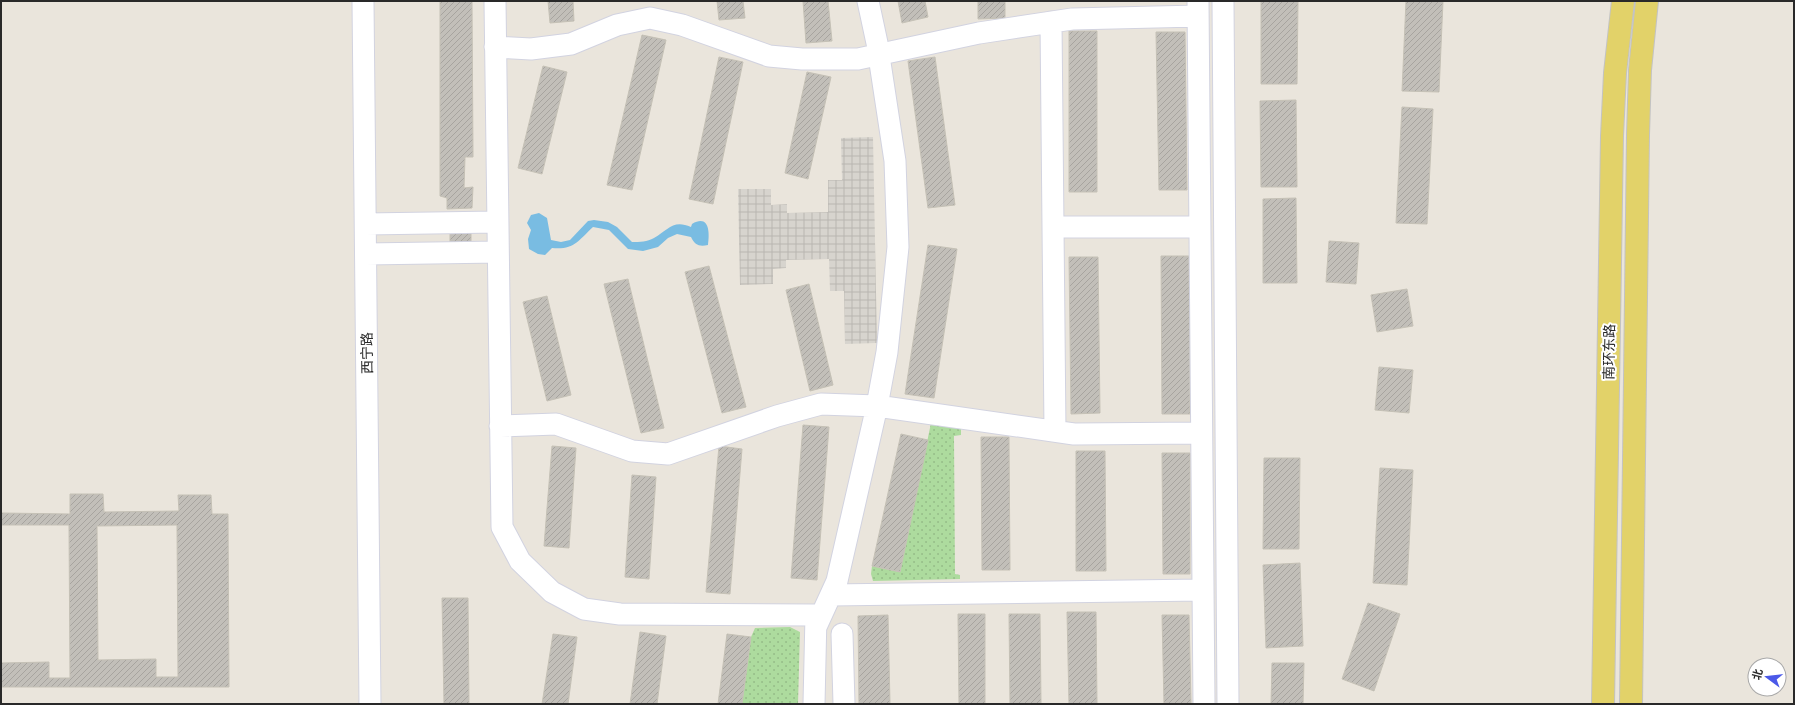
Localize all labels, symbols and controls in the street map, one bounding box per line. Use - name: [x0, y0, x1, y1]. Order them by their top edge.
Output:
- street label: 南环东路: [1600, 324, 1618, 380]
- street label: 西宁路: [358, 332, 376, 374]
- north arrow: [1747, 657, 1787, 697]
- text: 北: [1749, 667, 1766, 682]

